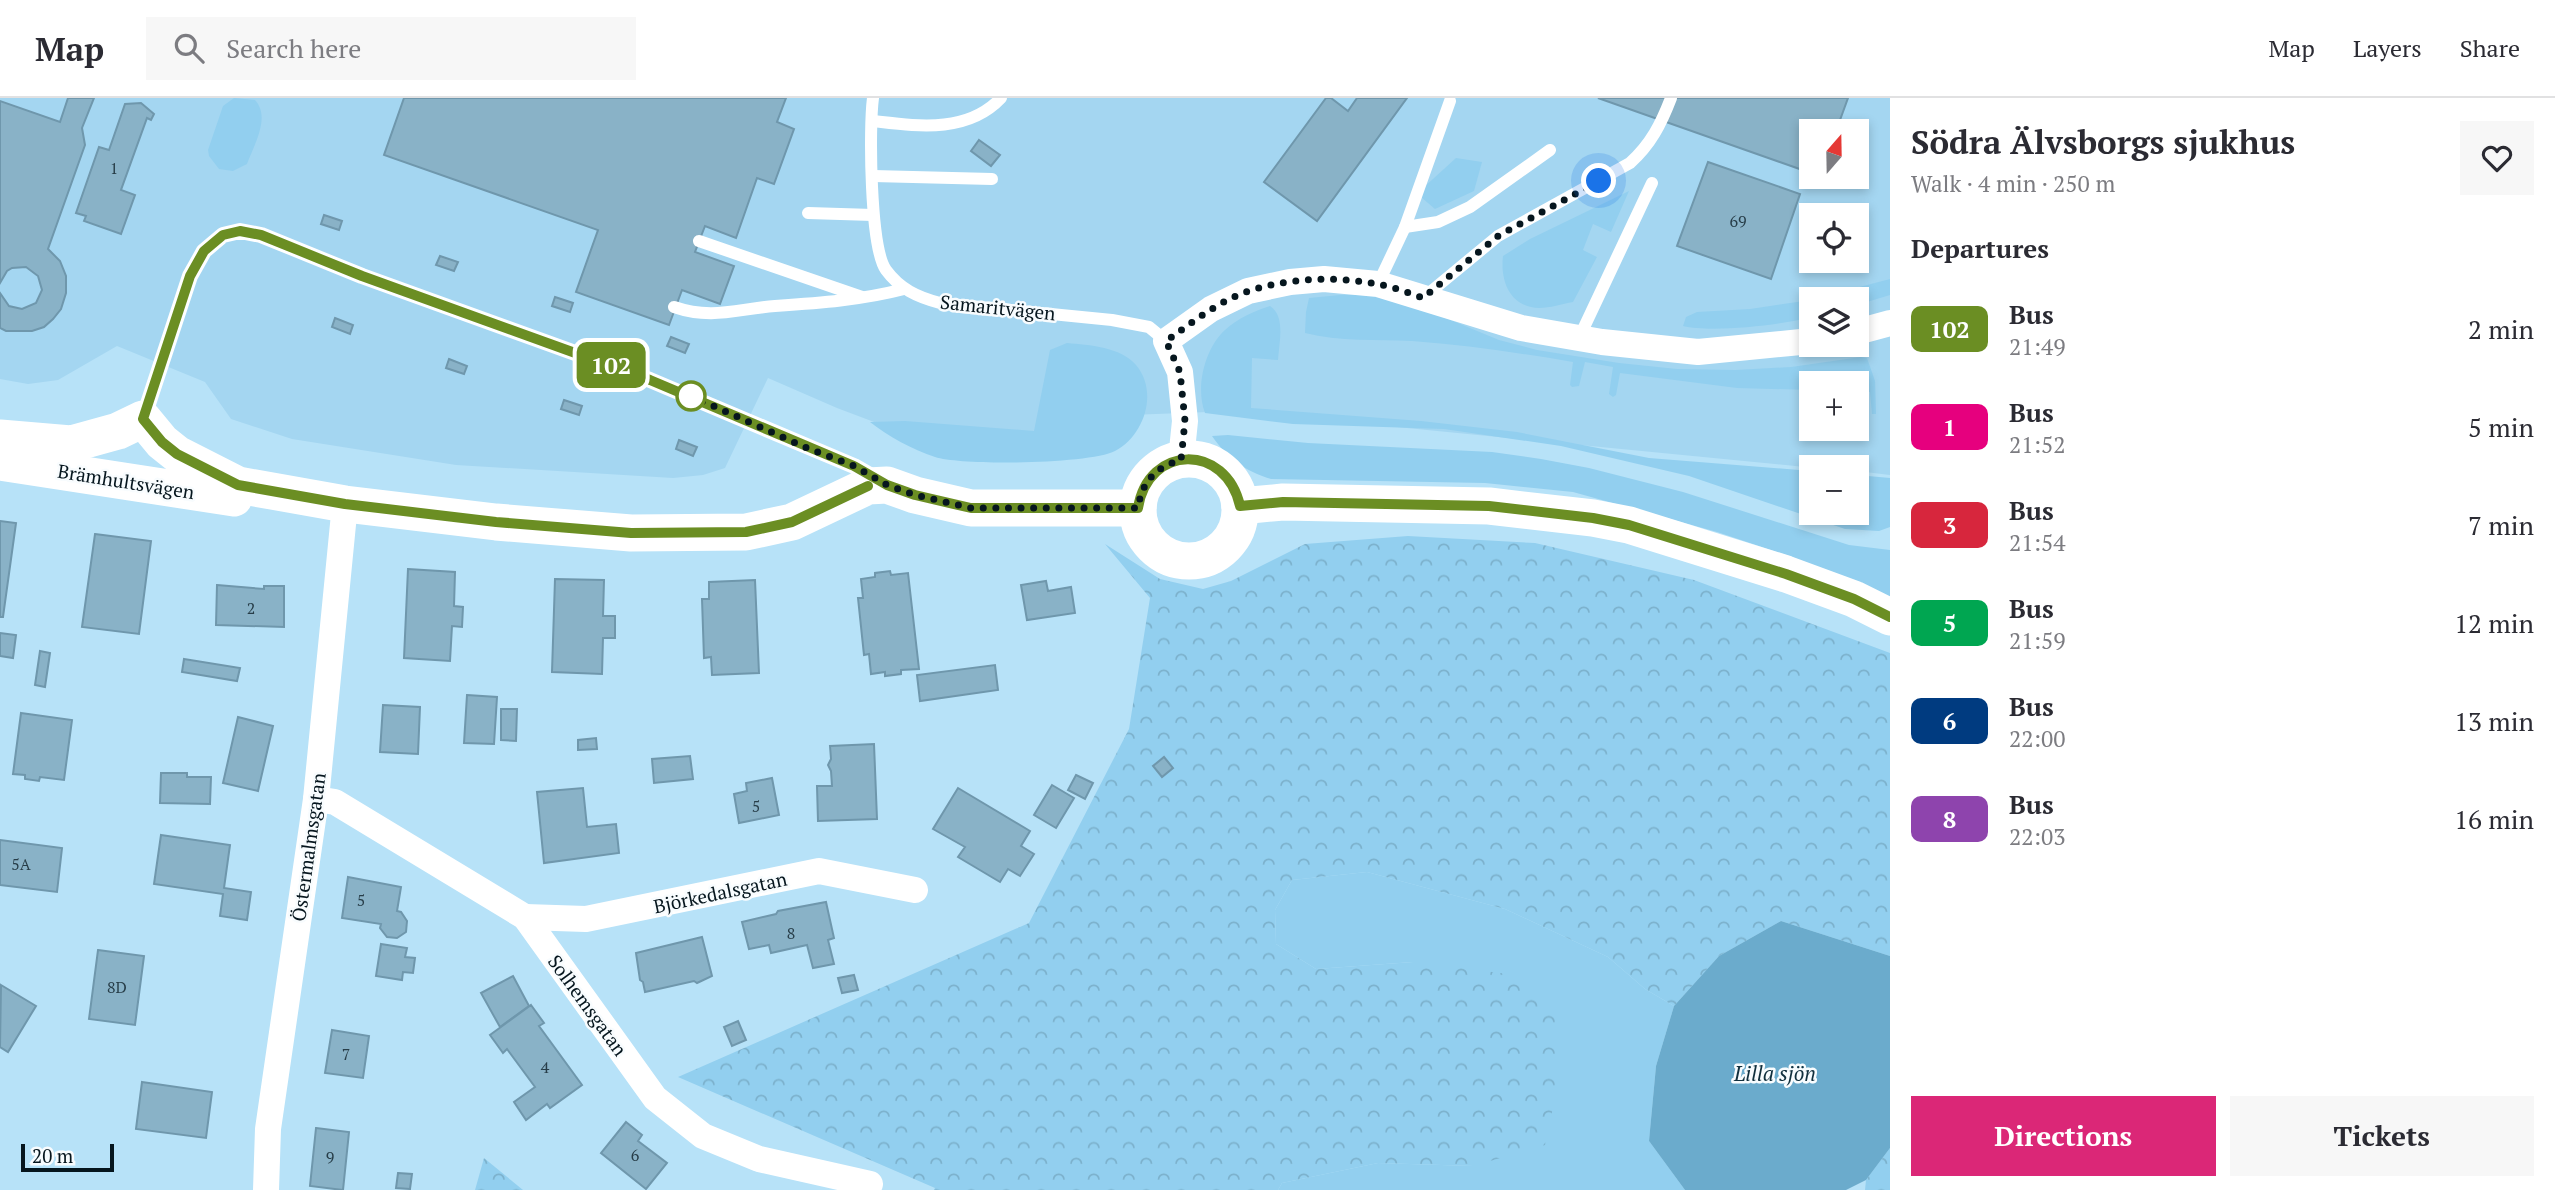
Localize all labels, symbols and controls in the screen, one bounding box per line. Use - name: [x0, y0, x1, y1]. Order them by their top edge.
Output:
- search box: [146, 17, 636, 80]
- text: Map: [35, 27, 104, 70]
- icon: search: [170, 29, 208, 67]
- text: Search here: [226, 31, 361, 65]
- text: Map: [2268, 32, 2315, 64]
- text: Layers: [2353, 32, 2422, 64]
- text: Share: [2460, 32, 2520, 64]
- north arrow: [1799, 119, 1869, 189]
- map controls: [1799, 119, 1869, 525]
- text: Södra Älvsborgs sjukhus: [1911, 120, 2295, 163]
- button: heart: [2460, 121, 2534, 195]
- house number: 1: [110, 157, 118, 179]
- your location: [1581, 163, 1616, 198]
- text: Walk · 4 min · 250 m: [1911, 168, 2115, 199]
- button: locate: [1799, 203, 1869, 273]
- house number: 69: [1729, 210, 1747, 232]
- text: Departures: [1911, 231, 2049, 265]
- button: layers: [1799, 287, 1869, 357]
- street label: Samaritvägen: [939, 289, 1057, 325]
- text: Bus: [2009, 297, 2054, 331]
- text: 2 min: [2468, 312, 2534, 346]
- text: 102: [1929, 313, 1970, 345]
- text: 21:49: [2009, 331, 2066, 362]
- line badge: 102: [571, 342, 651, 388]
- text: 102: [591, 349, 631, 381]
- button: +: [1799, 371, 1869, 441]
- unlabelled marker: [676, 381, 706, 411]
- text: Bus: [2009, 395, 2054, 429]
- text: 5 min: [2468, 410, 2534, 444]
- text: 1: [1943, 411, 1956, 443]
- text: 21:52: [2009, 429, 2066, 460]
- button: −: [1799, 455, 1869, 525]
- street label: Brämhultsvägen: [56, 458, 196, 504]
- text: Bus: [2009, 493, 2054, 527]
- text: 7 min: [2468, 508, 2534, 542]
- text: 3: [1943, 509, 1956, 541]
- text: 21:54: [2009, 527, 2066, 558]
- text: Bus: [2009, 591, 2054, 625]
- house number: 2: [247, 597, 255, 619]
- text: 12 min: [2454, 606, 2534, 640]
- text: 5: [1943, 607, 1956, 639]
- text: 21:59: [2009, 625, 2066, 656]
- text: Bus: [2009, 689, 2054, 723]
- text: 13 min: [2454, 704, 2534, 738]
- text: 6: [1943, 705, 1956, 737]
- text: 22:00: [2009, 723, 2066, 754]
- street label: Östermalmsgatan: [285, 771, 331, 923]
- text: Bus: [2009, 787, 2054, 821]
- house number: 5: [752, 795, 760, 817]
- text: 16 min: [2454, 802, 2534, 836]
- text: 8: [1943, 803, 1956, 835]
- text: 22:03: [2009, 821, 2066, 852]
- house number: 5A: [11, 853, 31, 875]
- street label: Björkedalsgatan: [651, 866, 789, 918]
- house number: 5: [357, 889, 365, 911]
- house number: 8: [787, 922, 795, 944]
- street label: Solhemsgatan: [543, 949, 633, 1061]
- house number: 8D: [107, 976, 127, 998]
- house number: 7: [342, 1043, 350, 1065]
- house number: 4: [541, 1056, 550, 1078]
- water label: Lilla sjön: [1733, 1059, 1816, 1087]
- button: Directions: [1911, 1096, 2216, 1176]
- button: Tickets: [2230, 1096, 2534, 1176]
- scale bar: [21, 1141, 114, 1173]
- text: 20 m: [32, 1143, 73, 1168]
- house number: 6: [631, 1144, 640, 1166]
- house number: 9: [326, 1146, 334, 1168]

